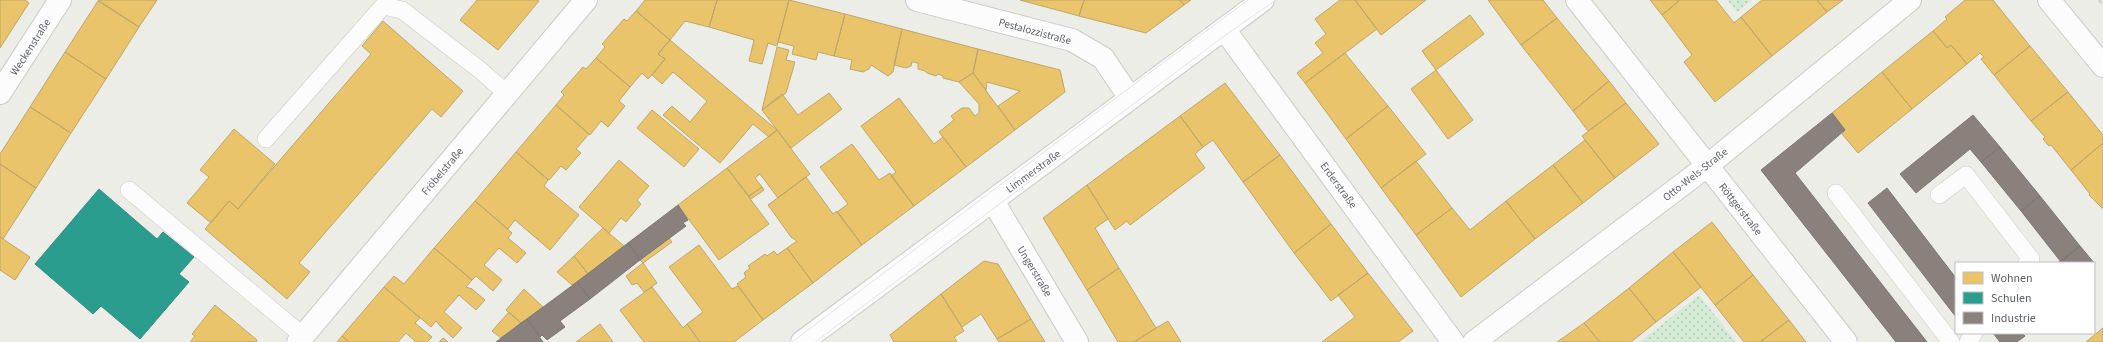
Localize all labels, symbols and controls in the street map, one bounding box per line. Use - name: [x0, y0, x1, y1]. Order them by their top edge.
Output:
- street label: Pestalozzistraße: [997, 15, 1073, 49]
- street label: Weckenstraße: [6, 16, 55, 79]
- street label: Fröbelstraße: [418, 144, 467, 198]
- street label: Otto-Wels-Straße: [1660, 144, 1731, 205]
- street label: Limmerstraße: [1003, 146, 1064, 196]
- street label: Erderstraße: [1317, 159, 1361, 212]
- street label: Röttgerstraße: [1715, 180, 1766, 239]
- street label: Ungerstraße: [1014, 243, 1056, 300]
- legend: [1955, 262, 2095, 334]
- text: Wohnen: [1991, 270, 2033, 287]
- text: Schulen: [1991, 290, 2032, 307]
- text: Industrie: [1991, 310, 2036, 327]

